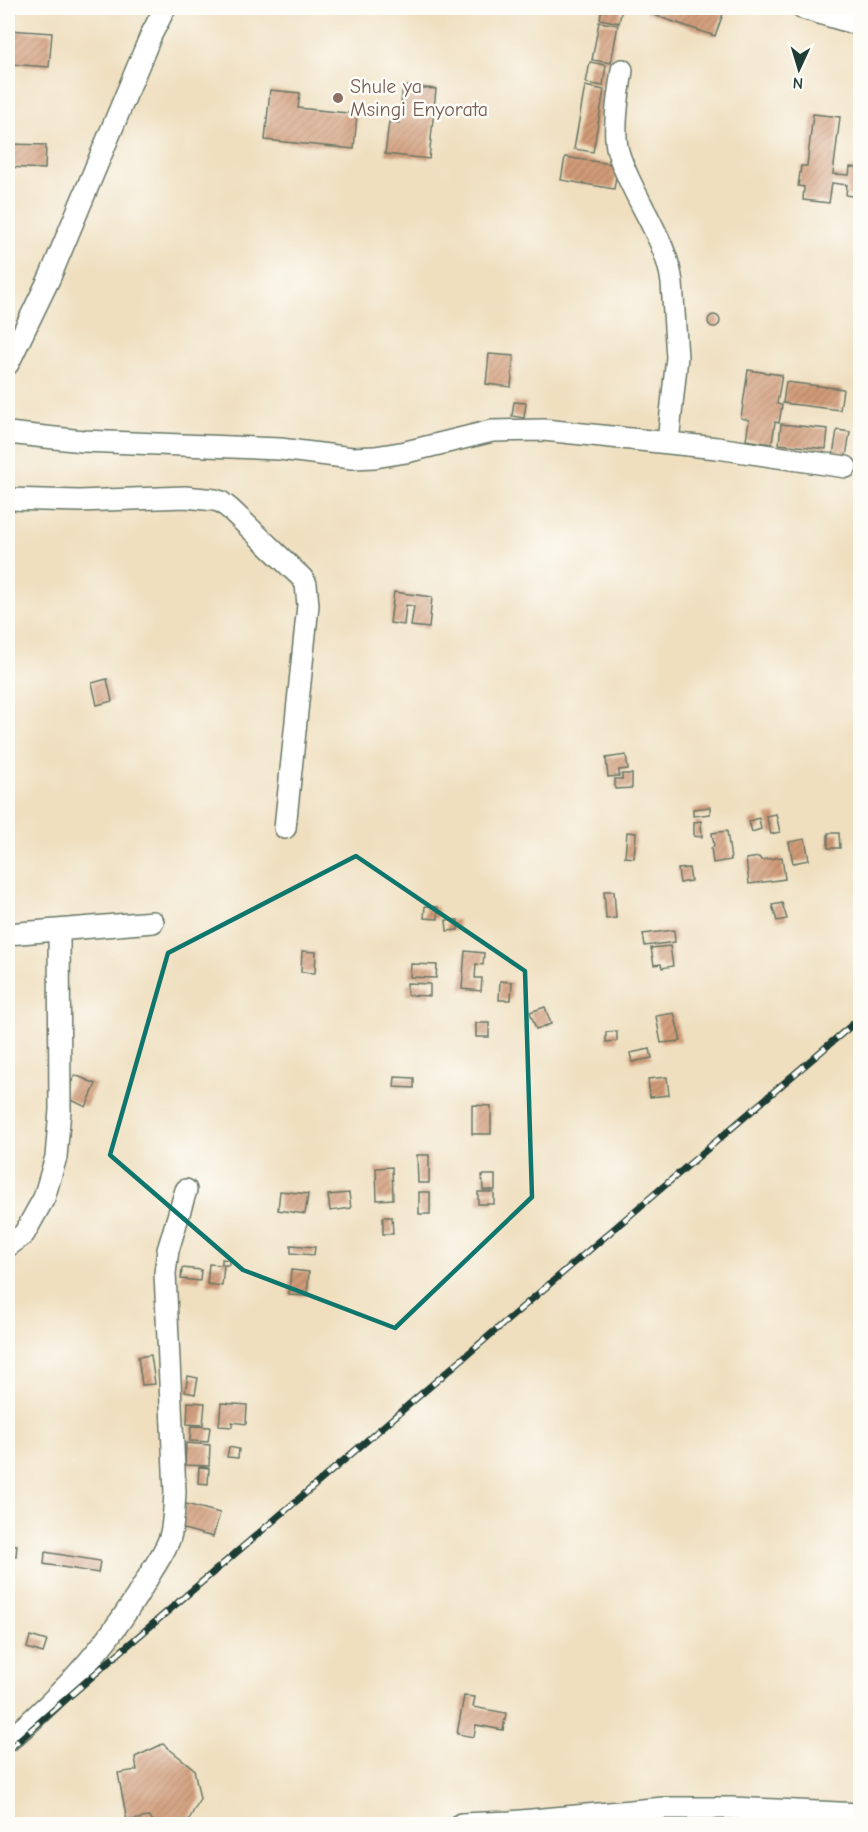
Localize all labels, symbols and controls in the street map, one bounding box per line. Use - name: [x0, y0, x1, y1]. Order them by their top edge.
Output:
- north arrow: [769, 39, 829, 99]
- text: N: [792, 74, 804, 92]
- place label: Shule ya Msingi Enyorata: [350, 75, 488, 121]
- marker: Shule ya Msingi Enyorata: [331, 91, 345, 105]

